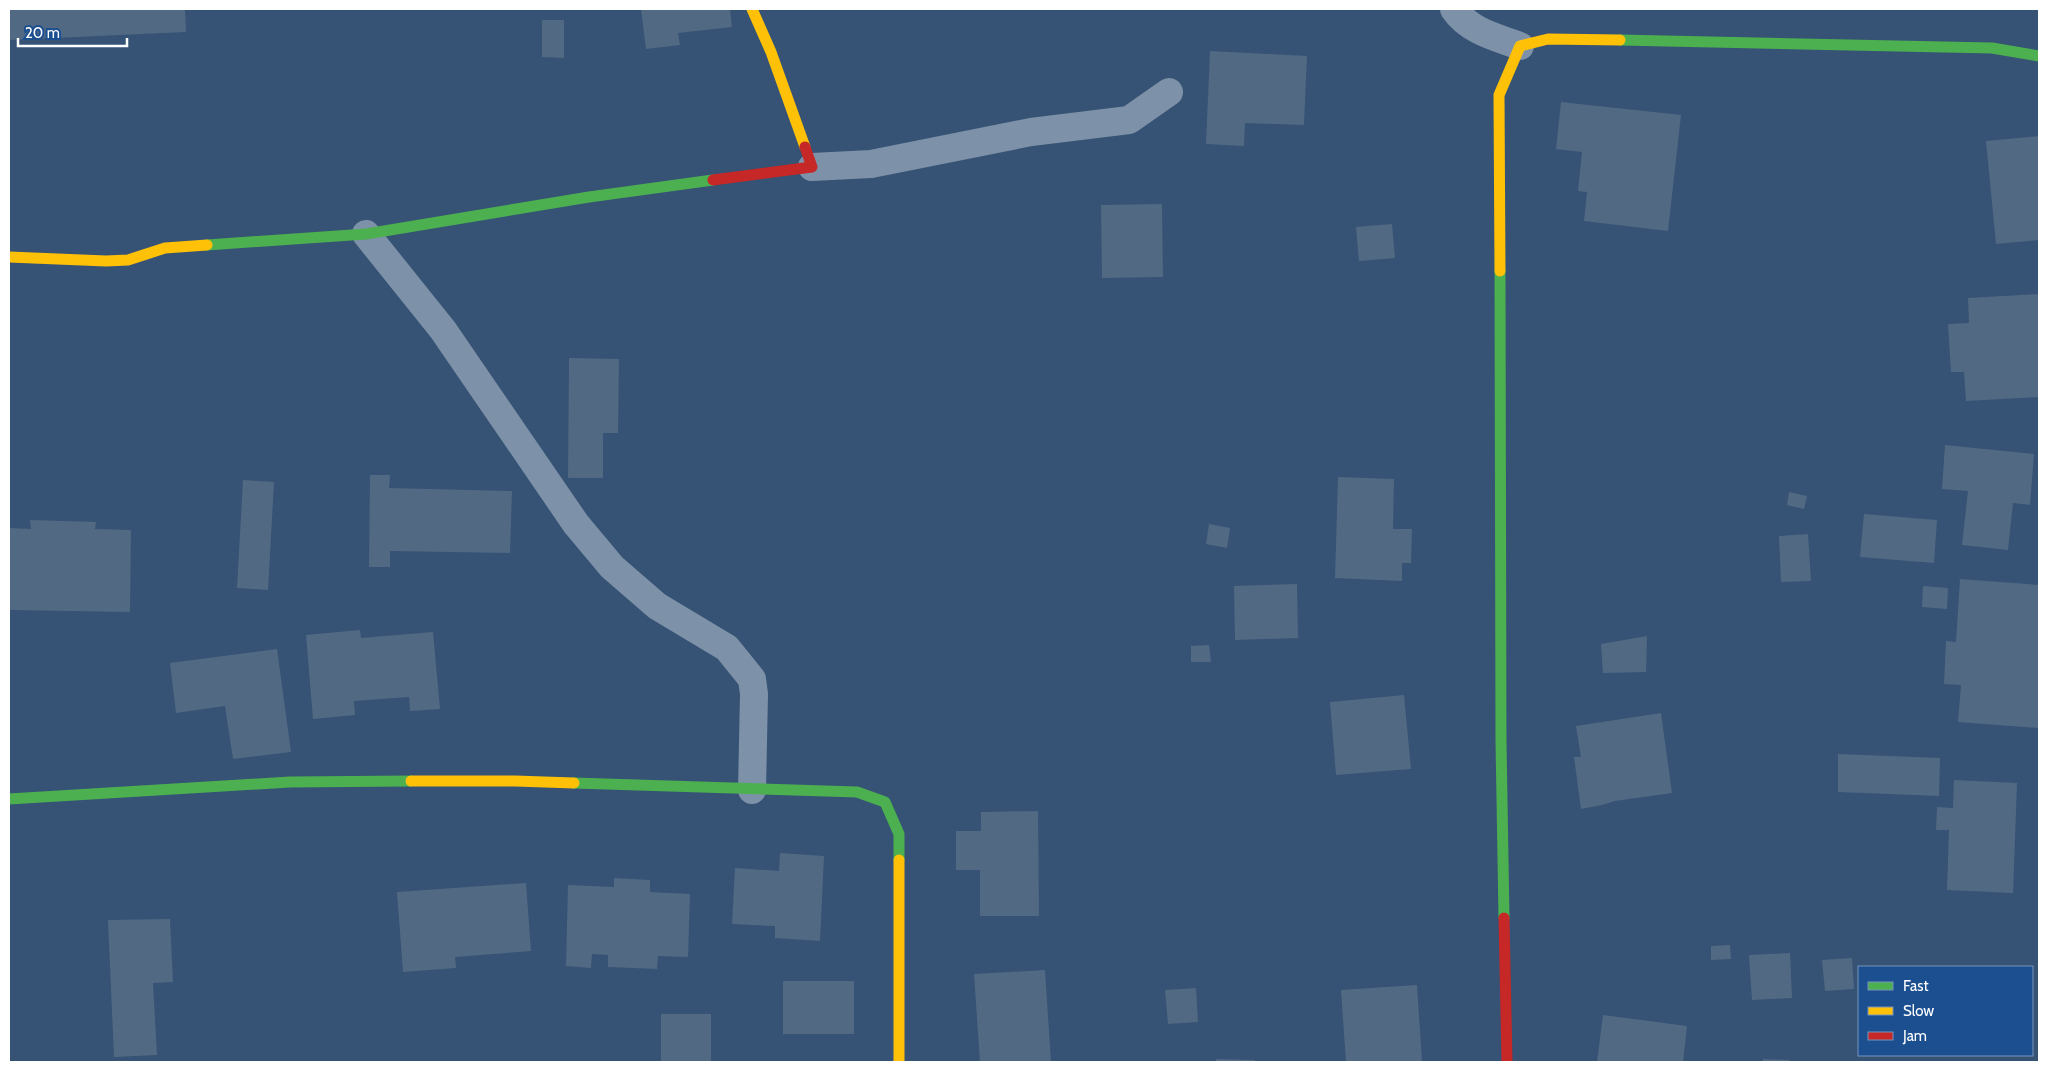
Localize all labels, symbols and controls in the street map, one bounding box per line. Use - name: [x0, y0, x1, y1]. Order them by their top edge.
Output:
- scale bar: [18, 15, 126, 47]
- text: 20 m: [25, 24, 60, 42]
- legend: [1858, 966, 2033, 1056]
- text: Fast: [1903, 977, 1928, 995]
- text: Slow: [1903, 1002, 1934, 1020]
- text: Jam: [1902, 1027, 1927, 1045]

